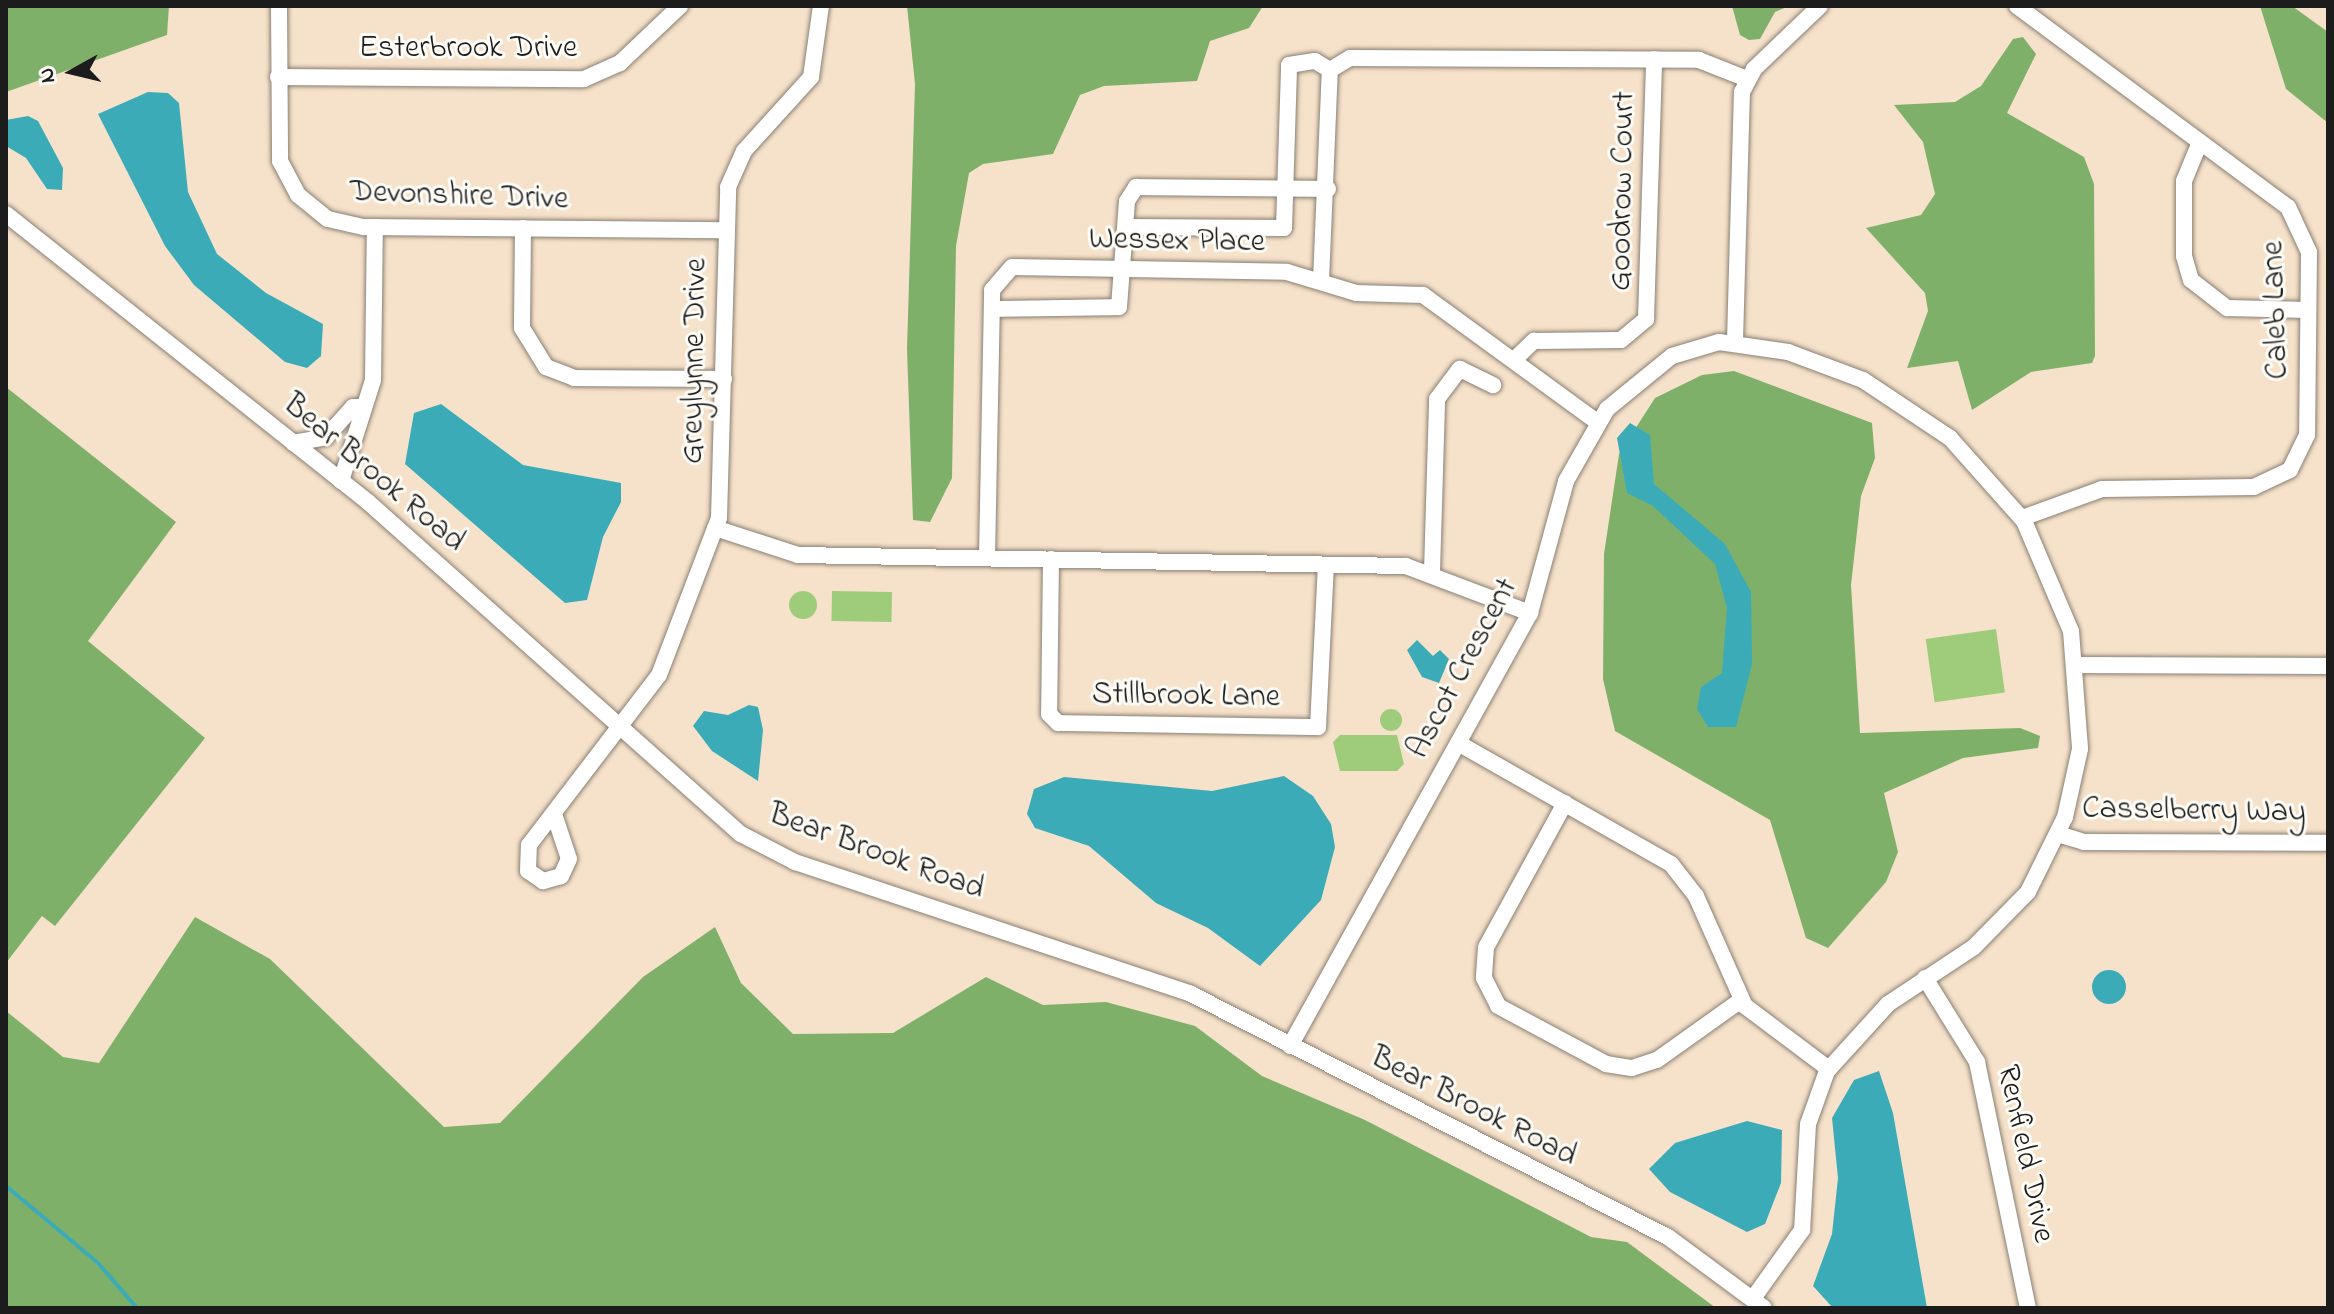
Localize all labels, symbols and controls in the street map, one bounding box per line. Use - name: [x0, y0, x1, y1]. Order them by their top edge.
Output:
- street label: Esterbrook Drive: [359, 30, 577, 68]
- north arrow: [32, 32, 112, 112]
- text: N: [31, 66, 65, 85]
- street label: Goodrow Court: [1603, 91, 1645, 291]
- street label: Devonshire Drive: [349, 174, 569, 220]
- street label: Wessex Place: [1089, 221, 1265, 263]
- street label: Caleb Lane: [2255, 240, 2299, 380]
- street label: Greylynne Drive: [675, 258, 717, 464]
- street label: Bear Brook Road: [274, 387, 472, 561]
- street label: Ascot Crescent: [1400, 572, 1528, 766]
- street label: Stillbrook Lane: [1092, 676, 1280, 718]
- street label: Casselberry Way: [2082, 791, 2306, 833]
- street label: Bear Brook Road: [763, 796, 989, 910]
- street label: Bear Brook Road: [1363, 1039, 1583, 1177]
- street label: Renfield Drive: [1986, 1062, 2062, 1246]

